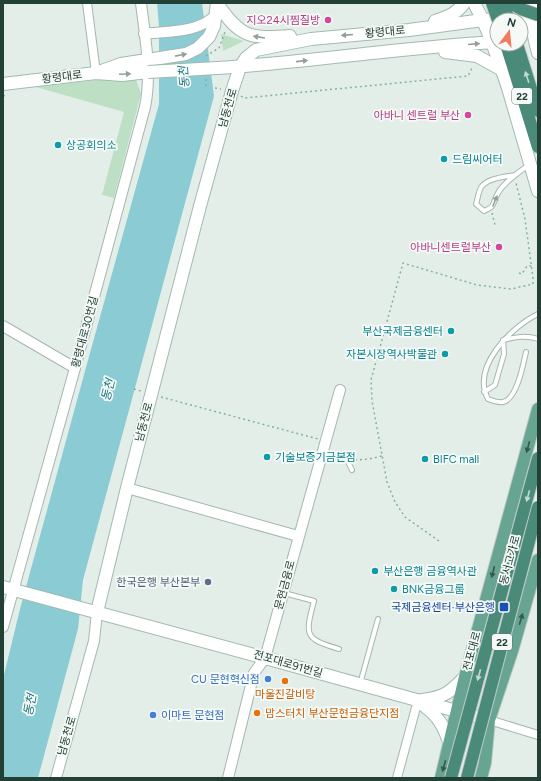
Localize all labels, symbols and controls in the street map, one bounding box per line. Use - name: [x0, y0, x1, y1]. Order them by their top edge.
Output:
- north arrow: [489, 12, 529, 52]
- place label: 지오24시찜질방: [246, 14, 320, 27]
- marker: 지오24시찜질방: [323, 15, 333, 25]
- text: N: [506, 15, 518, 30]
- street label: 황령대로: [364, 24, 406, 40]
- one-way arrow: [341, 32, 353, 39]
- one-way arrow: [253, 34, 265, 40]
- one-way arrow: [468, 41, 480, 47]
- one-way arrow: [174, 51, 187, 57]
- one-way arrow: [296, 58, 308, 64]
- water label: 동천: [176, 63, 192, 89]
- street label: 황령대로: [41, 68, 83, 86]
- one-way arrow: [119, 71, 132, 77]
- one-way arrow: [524, 71, 530, 83]
- street label: 남동천로: [216, 87, 240, 129]
- road number: 22: [512, 88, 532, 104]
- place label: 아바니 센트럴 부산: [374, 109, 460, 122]
- marker: 아바니 센트럴 부산: [463, 110, 473, 120]
- place label: 상공회의소: [66, 139, 117, 152]
- marker: 상공회의소: [53, 140, 63, 150]
- place label: 드림씨어터: [452, 153, 503, 166]
- marker: 드림씨어터: [439, 154, 449, 164]
- one-way arrow: [492, 194, 498, 206]
- place label: 아바니센트럴부산: [410, 241, 491, 254]
- marker: 아바니센트럴부산: [494, 242, 504, 252]
- street label: 황령대로30번길: [69, 295, 101, 369]
- place label: 부산국제금융센터: [362, 325, 443, 338]
- marker: 부산국제금융센터: [446, 326, 456, 336]
- place label: 자본시장역사박물관: [346, 348, 437, 361]
- marker: 자본시장역사박물관: [440, 349, 450, 359]
- water label: 동천: [99, 376, 118, 402]
- street label: 남동천로: [132, 401, 156, 443]
- one-way arrow: [525, 441, 531, 453]
- place label: 기술보증기금본점: [275, 451, 356, 464]
- marker: 기술보증기금본점: [262, 452, 272, 462]
- place label: BIFC mall: [433, 453, 479, 466]
- marker: BIFC mall: [420, 454, 430, 464]
- one-way arrow: [525, 490, 531, 502]
- street label: 동서고가로: [497, 534, 523, 586]
- street label: 문현금융로: [272, 559, 298, 611]
- place label: 부산은행 금융역사관: [383, 565, 477, 578]
- marker: 부산은행 금융역사관: [370, 566, 380, 576]
- one-way arrow: [490, 566, 496, 579]
- place label: 한국은행 부산본부: [116, 576, 200, 589]
- marker: 한국은행 부산본부: [203, 577, 213, 587]
- place label: BNK금융그룹: [402, 583, 464, 596]
- marker: BNK금융그룹: [389, 584, 399, 594]
- place label: 국제금융센터·부산은행: [391, 601, 495, 614]
- marker: 국제금융센터·부산은행: [498, 601, 510, 613]
- one-way arrow: [518, 612, 524, 624]
- street label: 전포대로: [460, 630, 484, 672]
- road number: 22: [492, 634, 512, 650]
- street label: 전포대로91번길: [252, 648, 324, 680]
- one-way arrow: [476, 670, 482, 682]
- place label: CU 문현혁신점: [191, 673, 260, 686]
- marker: CU 문현혁신점: [263, 674, 273, 684]
- marker: 마울진갈비탕: [280, 676, 290, 686]
- place label: 마울진갈비탕: [255, 688, 315, 701]
- water label: 동천: [21, 691, 39, 717]
- place label: 맘스터치 부산문현금융단지점: [265, 707, 399, 720]
- marker: 맘스터치 부산문현금융단지점: [252, 708, 262, 718]
- place label: 이마트 문현점: [161, 709, 224, 722]
- marker: 이마트 문현점: [148, 710, 158, 720]
- street label: 남동천로: [55, 715, 79, 757]
- one-way arrow: [441, 760, 447, 772]

